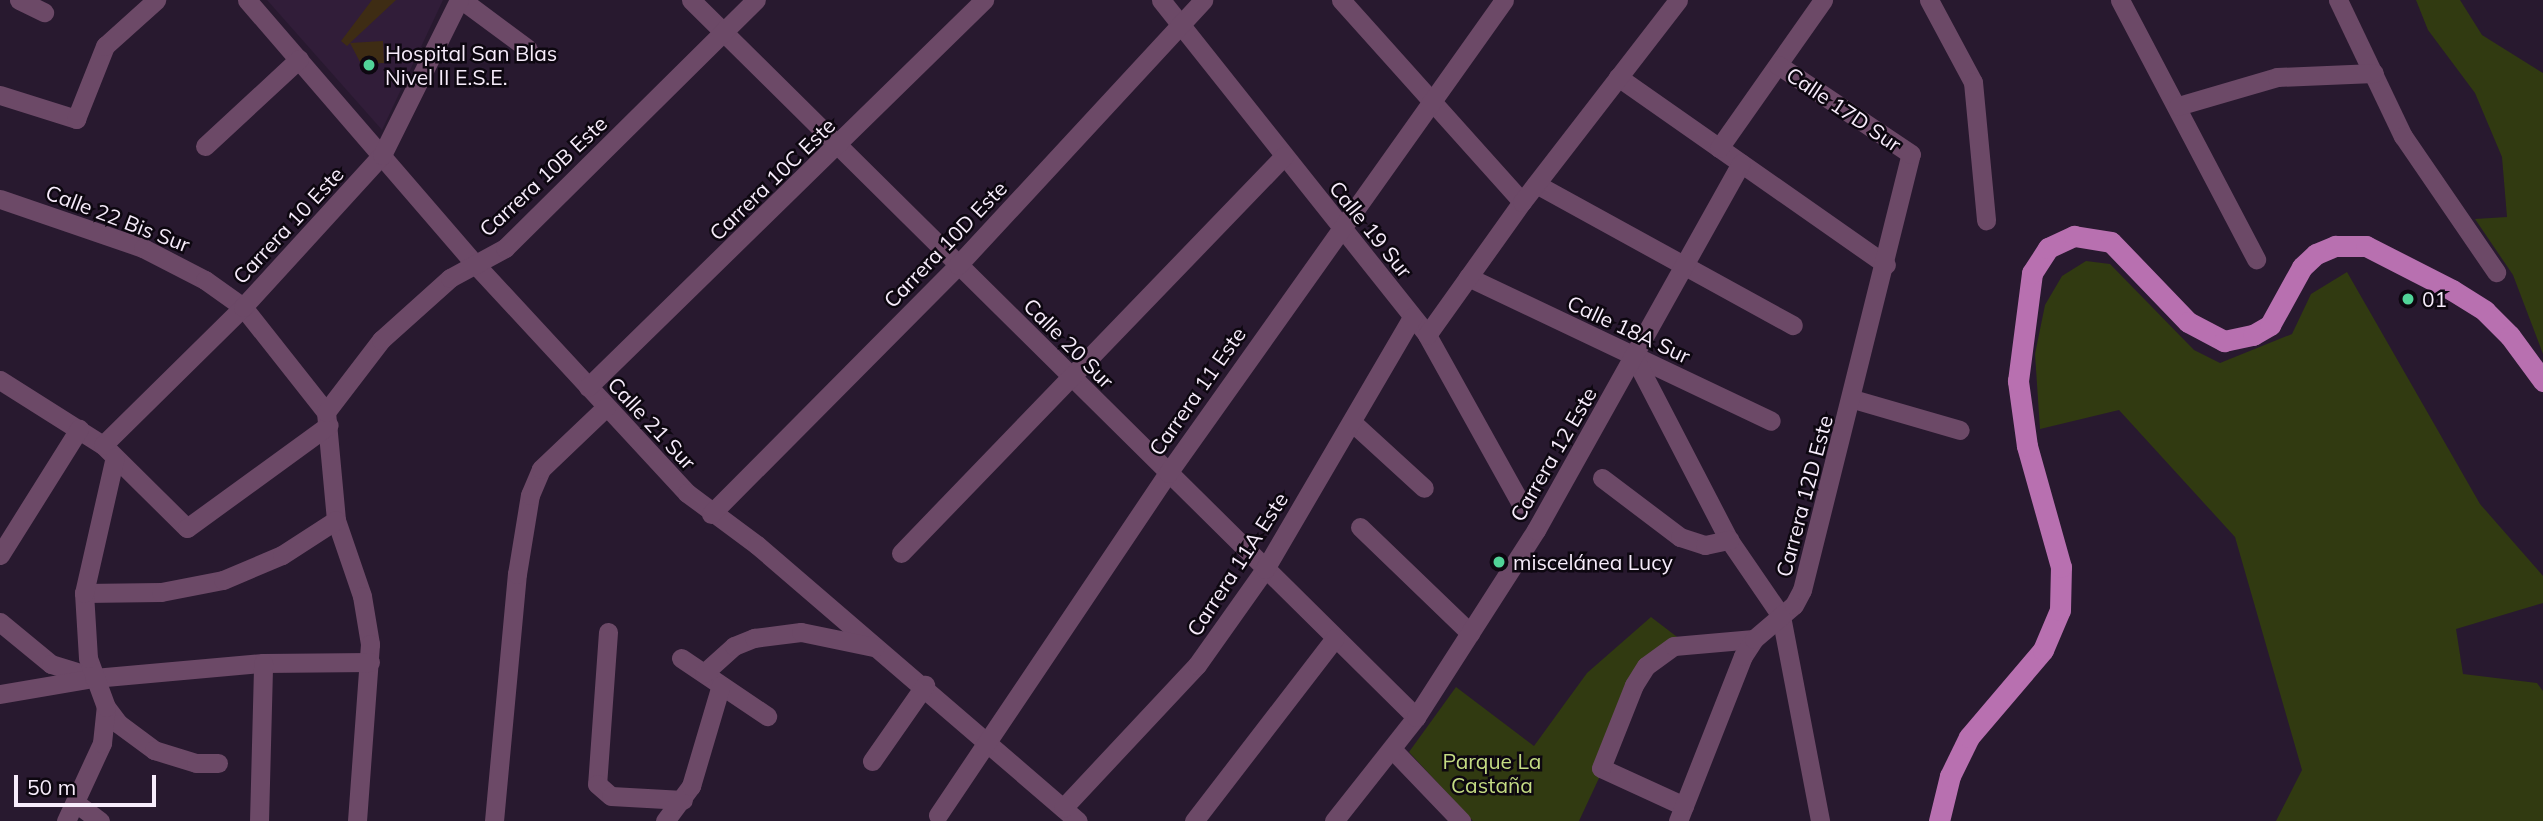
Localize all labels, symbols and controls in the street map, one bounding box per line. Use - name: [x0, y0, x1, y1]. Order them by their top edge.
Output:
- place label: Hospital San Blas Nivel II E.S.E.: [385, 40, 557, 90]
- marker: Hospital San Blas Nivel II E.S.E.: [359, 55, 379, 75]
- street label: Calle 17D Sur: [1782, 61, 1906, 157]
- street label: Carrera 10B Este: [474, 111, 612, 241]
- street label: Carrera 10C Este: [704, 113, 840, 245]
- street label: Carrera 10 Este: [227, 161, 349, 289]
- street label: Carrera 10D Este: [878, 175, 1012, 313]
- street label: Calle 19 Sur: [1324, 176, 1418, 282]
- street label: Calle 22 Bis Sur: [42, 179, 194, 257]
- place label: 01: [2422, 286, 2447, 312]
- street label: Calle 18A Sur: [1564, 290, 1694, 368]
- marker: 01: [2400, 291, 2416, 307]
- street label: Calle 20 Sur: [1019, 293, 1119, 393]
- street label: Carrera 11 Este: [1143, 322, 1251, 460]
- street label: Calle 21 Sur: [603, 372, 701, 474]
- street label: Carrera 12 Este: [1504, 382, 1602, 526]
- street label: Carrera 12D Este: [1770, 412, 1838, 580]
- street label: Carrera 11A Este: [1181, 488, 1293, 640]
- place label: miscelánea Lucy: [1513, 549, 1673, 575]
- marker: miscelánea Lucy: [1491, 554, 1507, 570]
- park label: Parque La Castaña: [1443, 748, 1541, 798]
- scale bar: [18, 762, 159, 806]
- text: 50 m: [27, 774, 76, 800]

